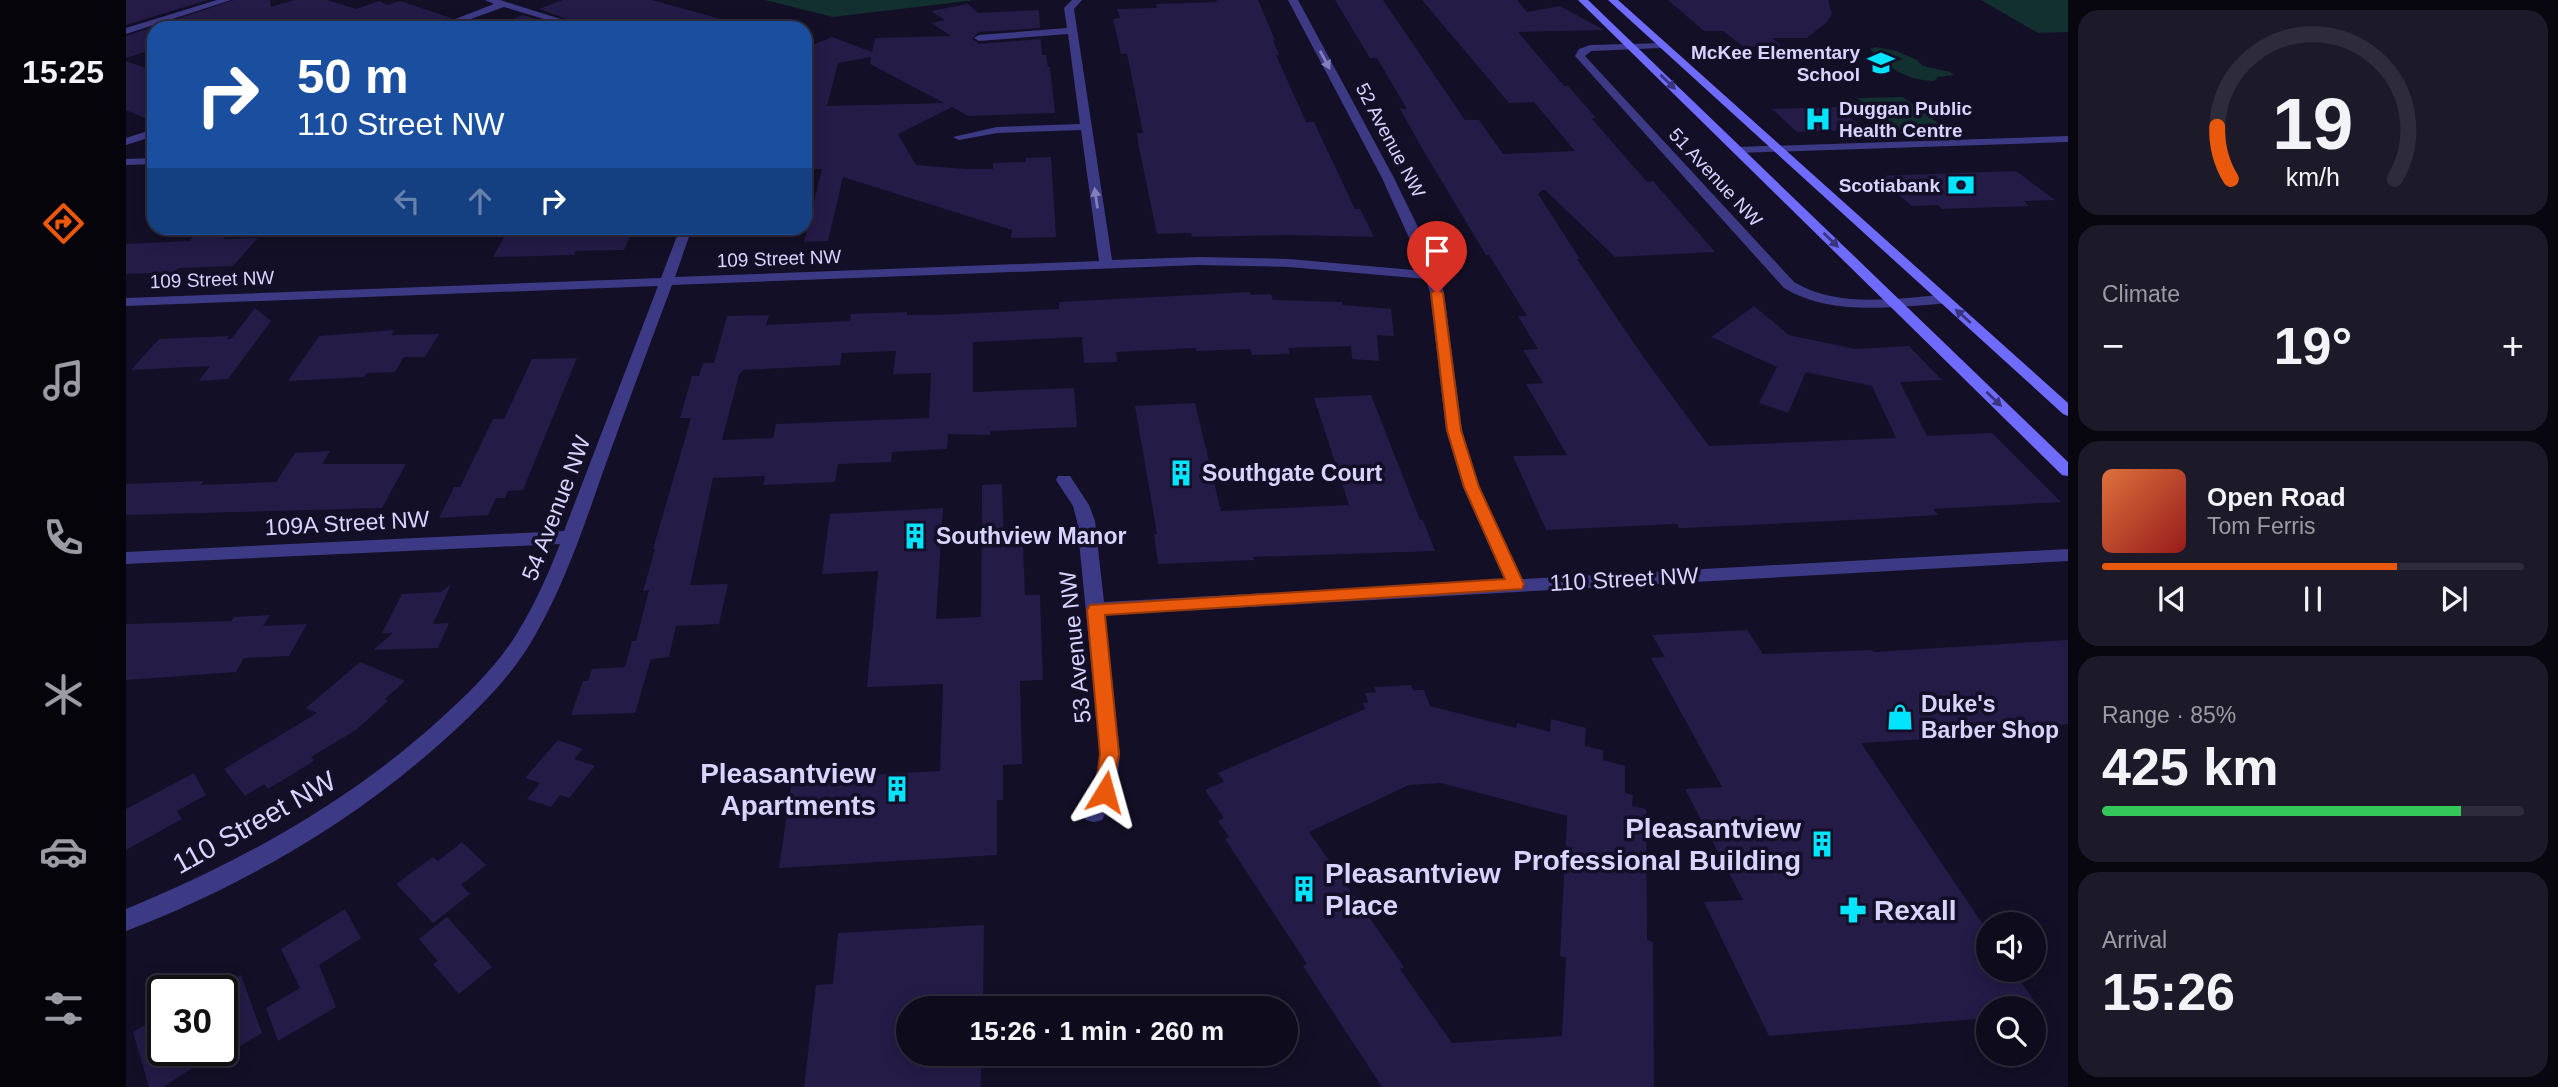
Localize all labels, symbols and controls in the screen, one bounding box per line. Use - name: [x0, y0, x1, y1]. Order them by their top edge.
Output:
- place label: McKee Elementary School: [1691, 42, 1860, 85]
- school or university icon: McKee Elementary School: [1866, 48, 1896, 78]
- icon: right: [182, 49, 273, 140]
- text: 50 m: [297, 49, 409, 103]
- one-way arrow: [1320, 50, 1331, 70]
- text: 15:25: [22, 54, 104, 90]
- one-way arrow: [1659, 73, 1676, 90]
- street label: 52 Avenue NW: [1352, 80, 1430, 201]
- text: 19: [2273, 83, 2353, 164]
- place label: Duggan Public Health Centre: [1839, 98, 1972, 141]
- hospital icon: Duggan Public Health Centre: [1803, 104, 1833, 134]
- text: 110 Street NW: [297, 106, 504, 142]
- street label: 51 Avenue NW: [1665, 124, 1766, 231]
- text: km/h: [2286, 163, 2340, 191]
- bank icon: Scotiabank: [1946, 170, 1976, 200]
- place label: Scotiabank: [1839, 175, 1940, 196]
- icon: left: [388, 182, 426, 220]
- icon: ahead: [461, 182, 499, 220]
- icon: right: [534, 182, 572, 220]
- one-way arrow: [1090, 187, 1101, 209]
- icon: directions: [39, 199, 88, 248]
- pin: [1407, 221, 1467, 293]
- icon: arrive: [1418, 232, 1456, 270]
- one-way arrow: [1822, 232, 1839, 249]
- street label: 109 Street NW: [716, 246, 842, 271]
- street label: 109 Street NW: [149, 267, 275, 292]
- text: Climate: [2102, 281, 2180, 307]
- one-way arrow: [1954, 308, 1972, 324]
- text: 19°: [2274, 317, 2352, 375]
- text: −: [2102, 325, 2124, 367]
- text: +: [2502, 325, 2524, 367]
- icon: music: [39, 356, 88, 405]
- one-way arrow: [1985, 390, 2001, 407]
- street label: 54 Avenue NW: [516, 432, 596, 584]
- building icon: Southgate Court: [1166, 458, 1196, 488]
- place label: Southgate Court: [1202, 460, 1382, 486]
- text: Open Road: [2207, 482, 2346, 512]
- street label: 109A Street NW: [264, 506, 430, 540]
- icon: phone: [39, 513, 88, 562]
- text: Tom Ferris: [2207, 513, 2316, 539]
- building icon: Southview Manor: [900, 521, 930, 551]
- place label: Southview Manor: [936, 523, 1126, 549]
- street label: 110 Street NW: [1549, 562, 1699, 596]
- street label: 53 Avenue NW: [1054, 569, 1096, 724]
- icon: previous: [2153, 580, 2191, 618]
- icon: pause: [2294, 580, 2332, 618]
- icon: next: [2435, 580, 2473, 618]
- icon: climate: [39, 670, 88, 719]
- place label: Duke's Barber Shop: [1921, 691, 2059, 743]
- shop icon: Duke's Barber Shop: [1885, 702, 1915, 732]
- text: Range · 85%: [2102, 702, 2236, 728]
- text: 425 km: [2102, 738, 2278, 796]
- position arrow: [1068, 755, 1142, 829]
- place label: Pleasantview Apartments: [700, 758, 876, 821]
- street label: 110 Street NW: [167, 765, 342, 880]
- building icon: Pleasantview Apartments: [882, 774, 912, 804]
- place label: Pleasantview Professional Building: [1513, 813, 1801, 876]
- icon: car: [39, 827, 88, 876]
- building icon: Pleasantview Professional Building: [1807, 829, 1837, 859]
- place label: Pleasantview Place: [1325, 858, 1501, 921]
- building icon: Pleasantview Place: [1289, 874, 1319, 904]
- pharmacy icon: Rexall: [1838, 895, 1868, 925]
- place label: Rexall: [1874, 895, 1957, 926]
- map controls: [1976, 912, 2046, 1066]
- button: sound: [1976, 912, 2046, 982]
- text: Arrival: [2102, 927, 2167, 953]
- text: 15:26: [2102, 963, 2235, 1021]
- speed limit sign: 30: [147, 975, 238, 1066]
- icon: filters: [39, 984, 88, 1033]
- button: search: [1976, 996, 2046, 1066]
- text: 15:26 · 1 min · 260 m: [970, 1016, 1224, 1046]

